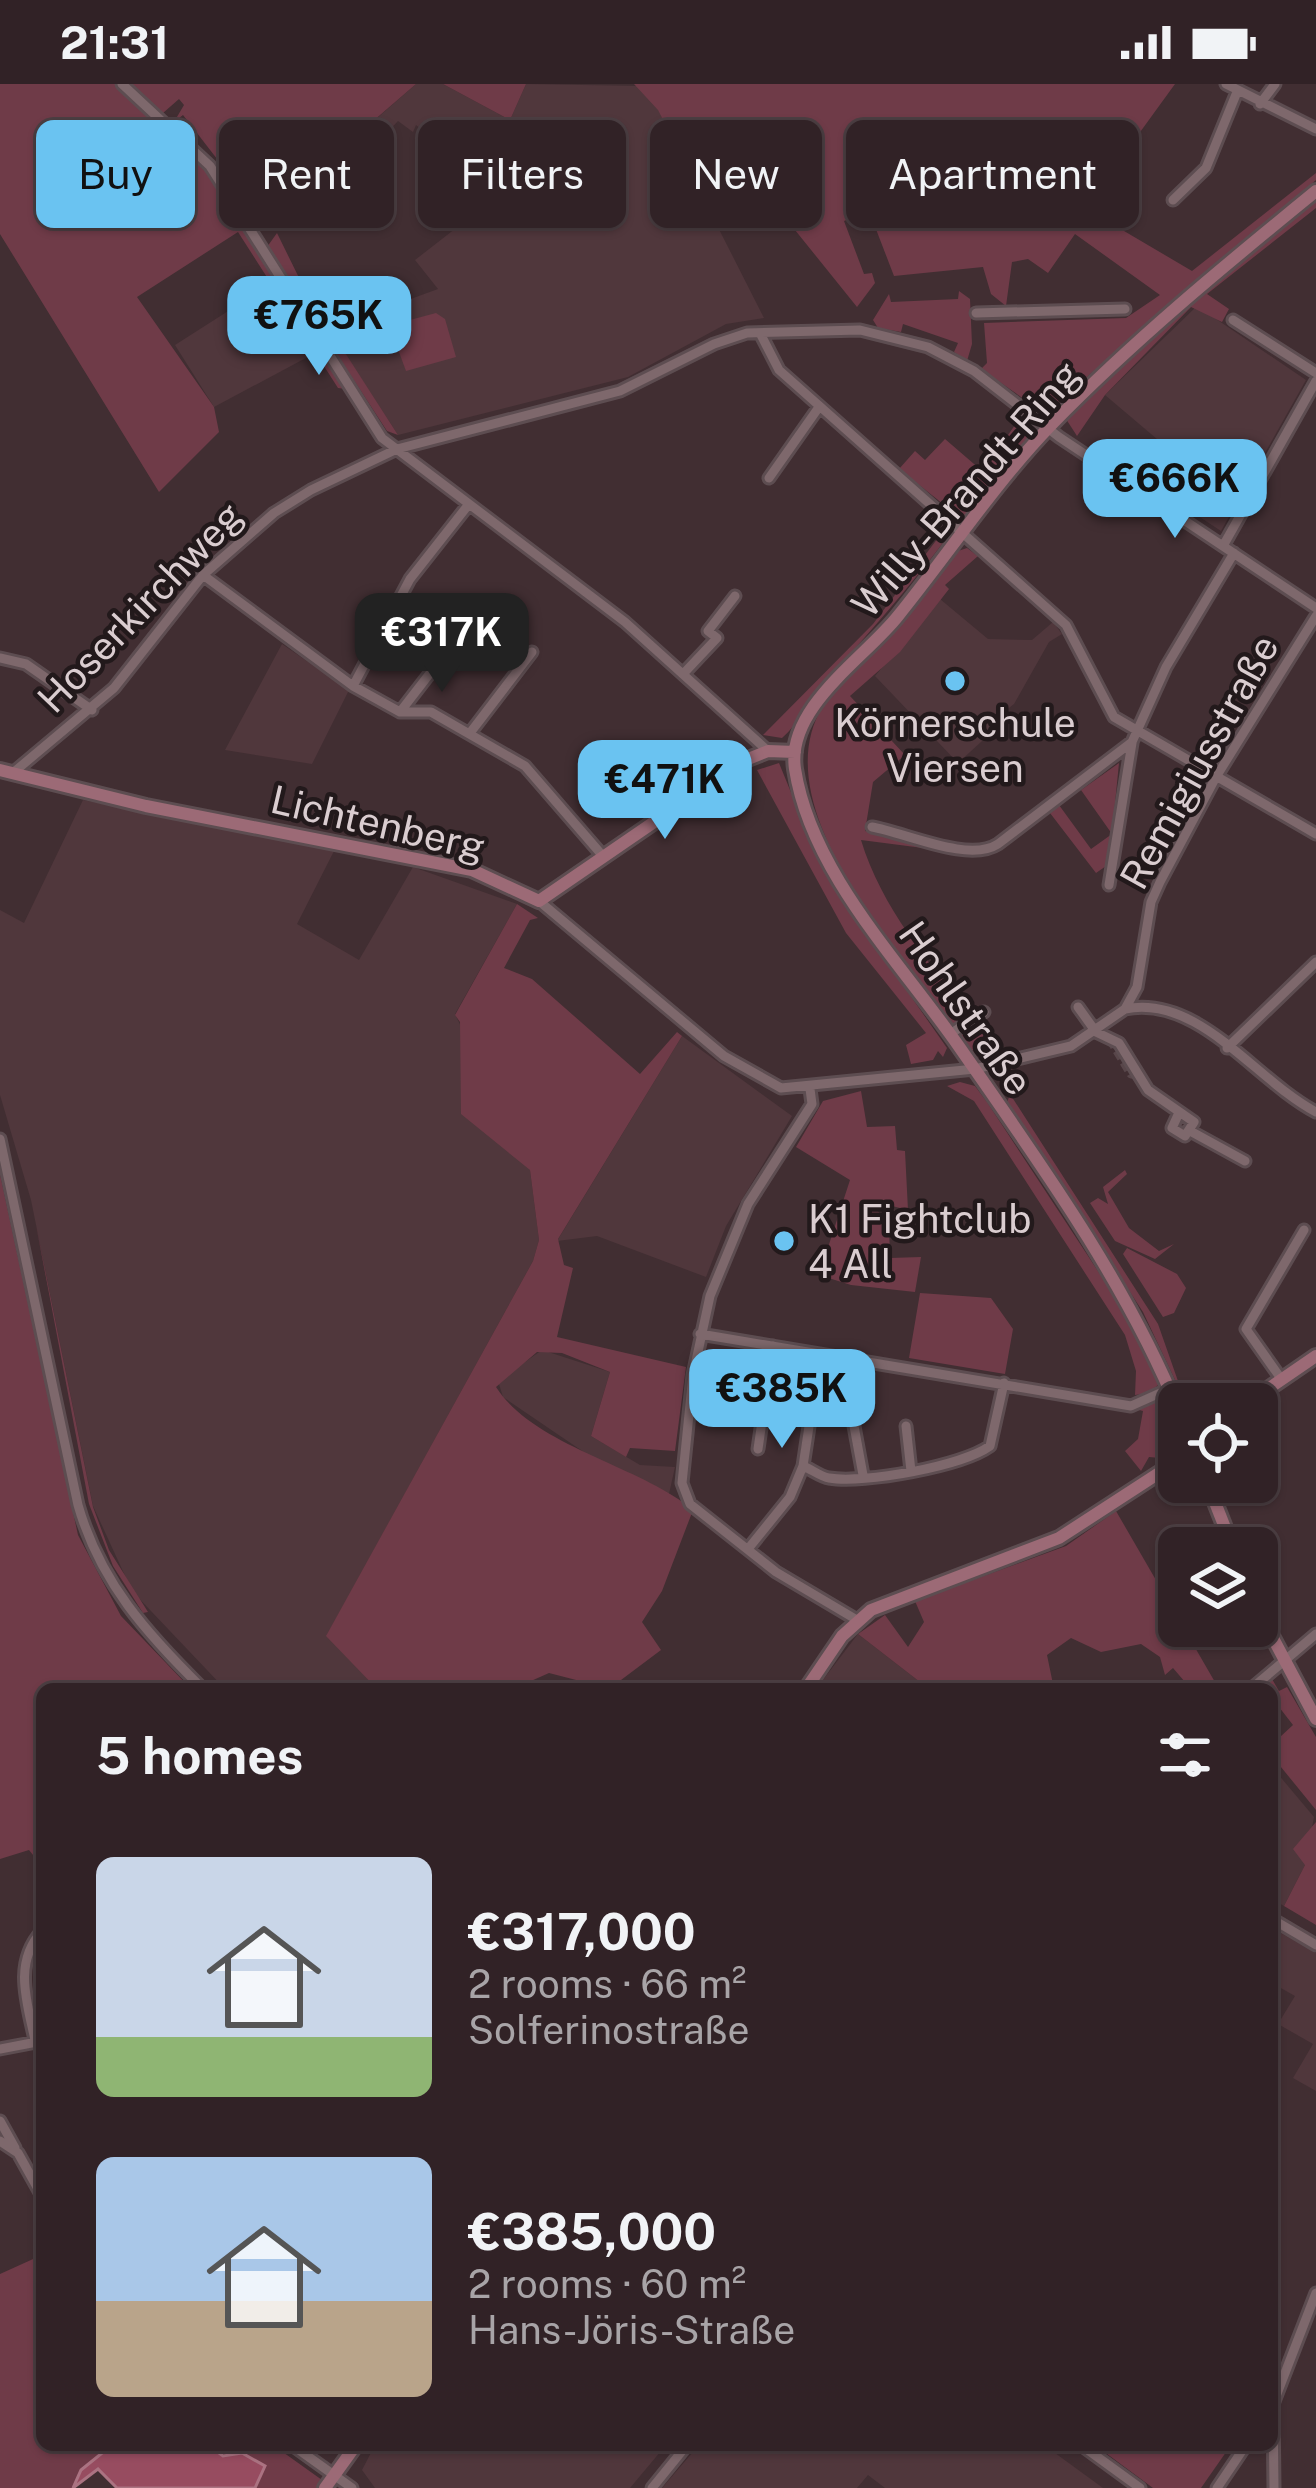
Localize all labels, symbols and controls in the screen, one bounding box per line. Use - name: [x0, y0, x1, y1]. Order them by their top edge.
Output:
- text: 21:31: [60, 16, 169, 69]
- chip: Buy: [36, 120, 195, 228]
- chip: Rent: [219, 120, 394, 228]
- chip: Filters: [418, 120, 626, 228]
- chip: New: [650, 120, 822, 228]
- chip: Apartment: [846, 120, 1139, 228]
- pin: €765K: [235, 276, 403, 378]
- text: €765K: [254, 292, 384, 338]
- street label: Willy-Brandt-Ring: [842, 351, 1090, 627]
- pin: €666K: [1091, 439, 1259, 541]
- text: €666K: [1110, 455, 1240, 501]
- street label: Hoserkirchweg: [28, 492, 252, 722]
- pin: €317K: [358, 593, 526, 695]
- text: €317K: [382, 609, 502, 655]
- street label: Remigiusstraße: [1110, 627, 1288, 897]
- marker: Körnerschule Viersen: [942, 668, 968, 694]
- place label: Körnerschule Viersen: [834, 700, 1076, 791]
- pin: €471K: [581, 740, 749, 842]
- text: €471K: [605, 756, 725, 802]
- street label: Lichtenberg: [266, 776, 490, 870]
- street label: Hohlstraße: [890, 912, 1042, 1104]
- place label: K1 Fightclub 4 All: [808, 1196, 1032, 1287]
- marker: K1 Fightclub 4 All: [771, 1228, 797, 1254]
- pin: €385K: [698, 1349, 866, 1451]
- text: €385K: [716, 1365, 848, 1411]
- map controls: [1158, 1383, 1278, 1647]
- button: locate: [1158, 1383, 1278, 1503]
- button: layers: [1158, 1527, 1278, 1647]
- icon: filters: [1152, 1722, 1218, 1788]
- text: 5 homes: [96, 1726, 303, 1785]
- text: €317,000: [468, 1902, 696, 1961]
- icon: home: [192, 1905, 336, 2049]
- text: 2 rooms · 66 m²: [468, 1961, 746, 2007]
- text: Solferinostraße: [468, 2007, 750, 2053]
- text: €385,000: [468, 2202, 716, 2261]
- icon: home: [192, 2205, 336, 2349]
- text: 2 rooms · 60 m²: [468, 2261, 746, 2307]
- text: Hans-Jöris-Straße: [468, 2307, 795, 2353]

